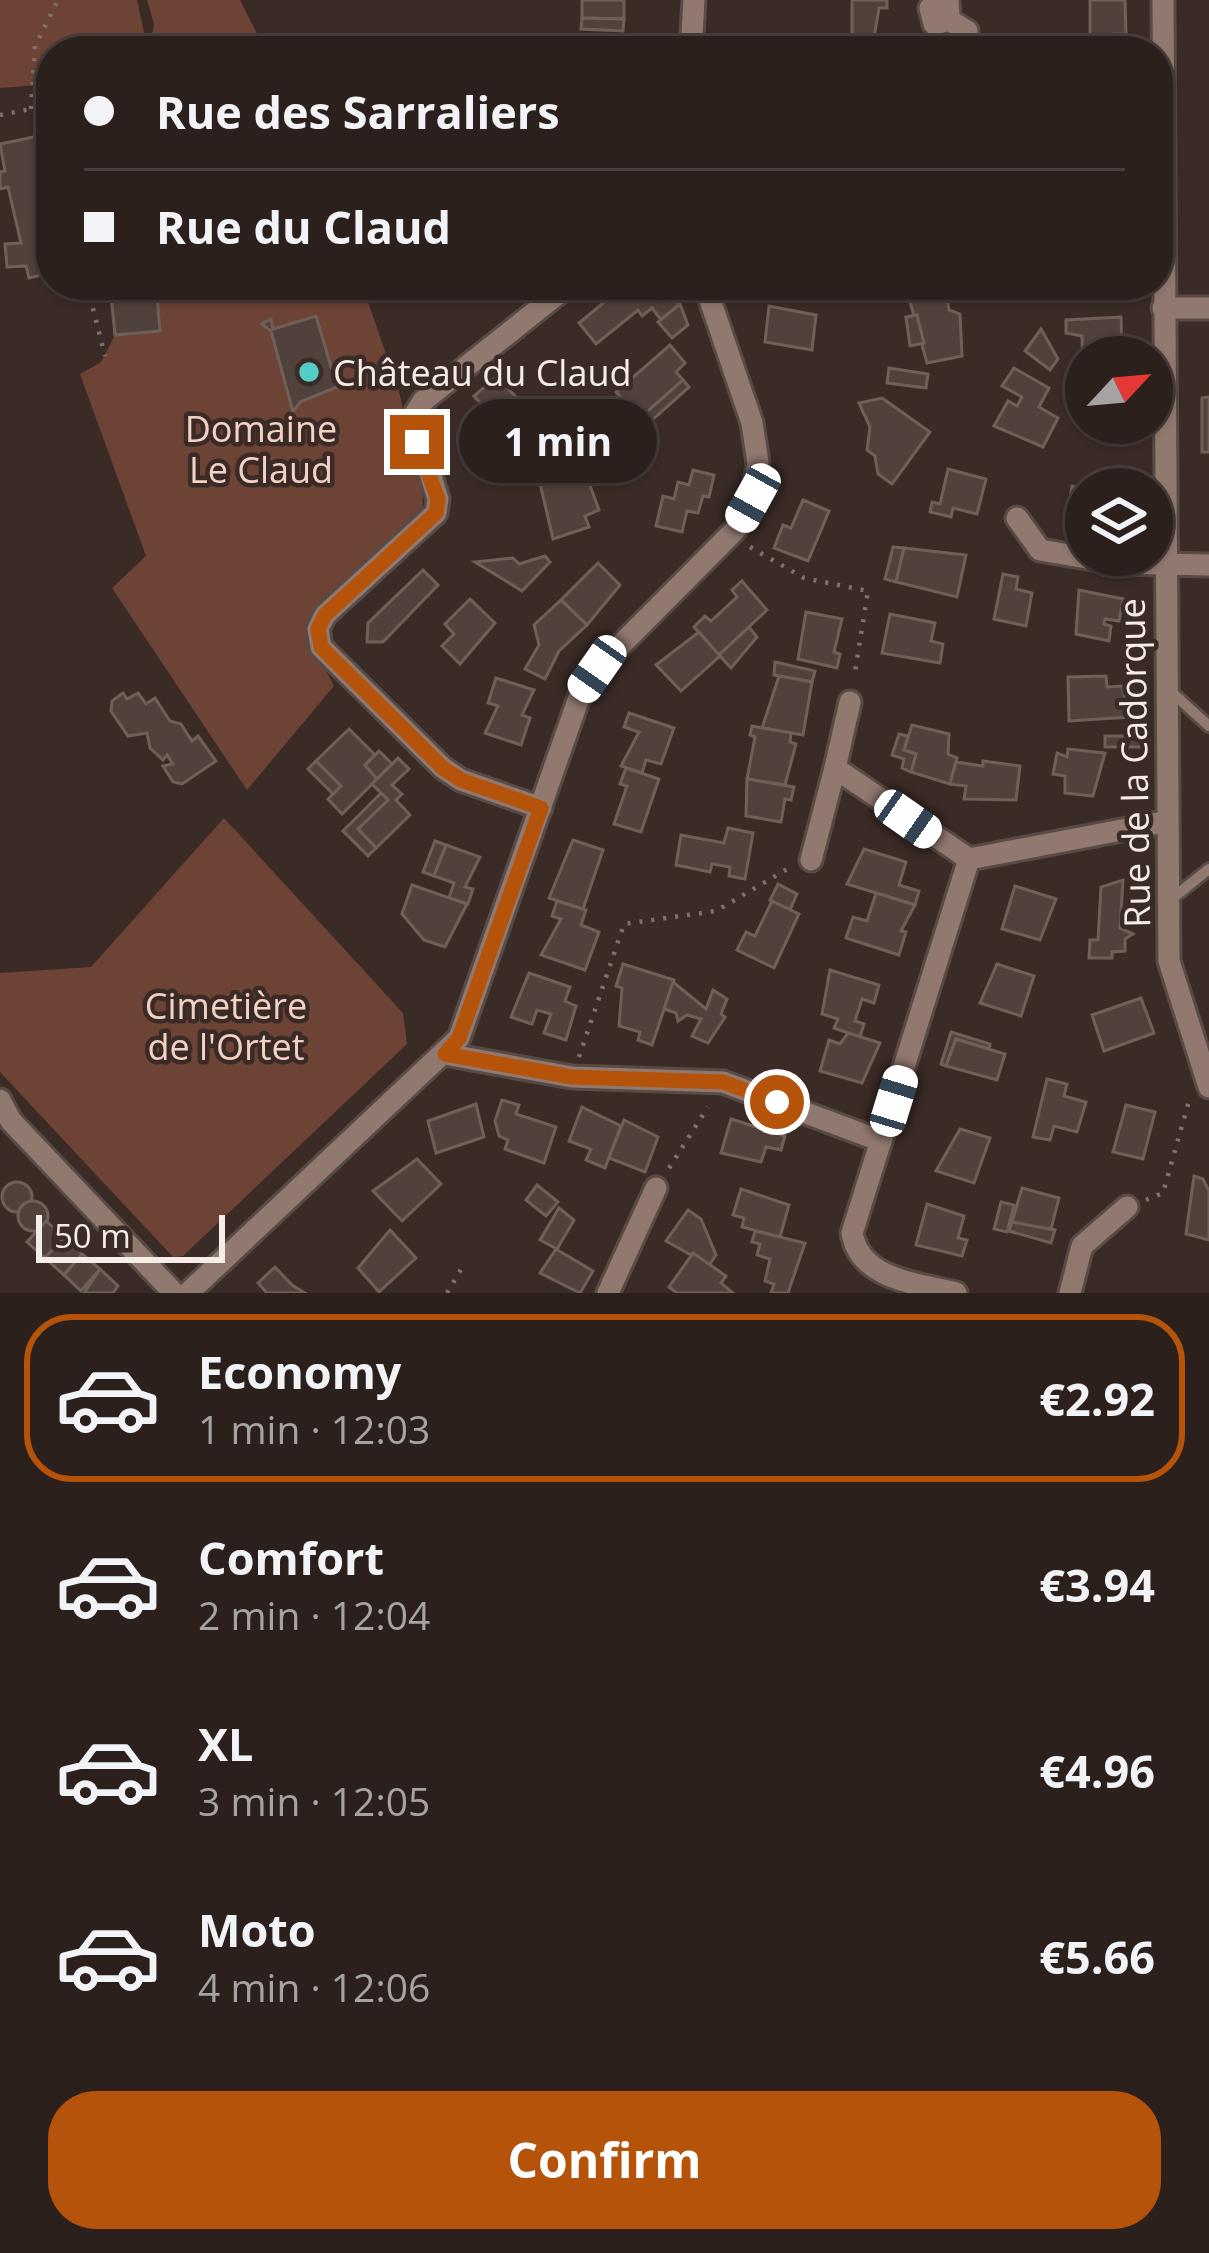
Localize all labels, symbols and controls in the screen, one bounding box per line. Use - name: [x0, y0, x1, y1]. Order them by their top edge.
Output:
- text: Rue des Sarraliers: [156, 81, 560, 142]
- text: Rue du Claud: [156, 196, 451, 257]
- north arrow: [1065, 336, 1173, 444]
- map controls: [1065, 336, 1173, 576]
- place label: Château du Claud: [333, 348, 632, 397]
- marker: Château du Claud: [296, 359, 322, 385]
- callout: 1 min: [459, 400, 657, 484]
- park label: Domaine Le Claud: [185, 404, 337, 494]
- text: 1 min: [504, 414, 612, 467]
- route end: [390, 415, 444, 469]
- car: [720, 458, 786, 538]
- button: layers: [1065, 468, 1173, 576]
- street label: Rue de la Cadorque: [1107, 598, 1161, 928]
- car: [562, 629, 632, 709]
- car: [868, 784, 948, 854]
- park label: Cimetière de l'Ortet: [145, 981, 307, 1071]
- car: [866, 1061, 922, 1141]
- route start: [750, 1075, 804, 1129]
- scale bar: [36, 1209, 225, 1262]
- text: 50 m: [54, 1213, 131, 1258]
- text: Economy: [198, 1341, 401, 1402]
- icon: car: [54, 1344, 162, 1452]
- text: €2.92: [1039, 1368, 1155, 1429]
- text: 1 min · 12:03: [198, 1402, 430, 1455]
- text: Comfort: [198, 1527, 384, 1588]
- icon: car: [54, 1530, 162, 1638]
- text: €3.94: [1039, 1554, 1155, 1615]
- text: 2 min · 12:04: [198, 1588, 430, 1641]
- text: XL: [198, 1713, 253, 1774]
- icon: car: [54, 1716, 162, 1824]
- text: €4.96: [1039, 1740, 1155, 1801]
- text: 3 min · 12:05: [198, 1774, 430, 1827]
- text: Moto: [198, 1899, 316, 1960]
- icon: car: [54, 1902, 162, 2010]
- text: €5.66: [1039, 1926, 1155, 1987]
- text: 4 min · 12:06: [198, 1960, 430, 2013]
- button: Confirm: [48, 2091, 1161, 2229]

